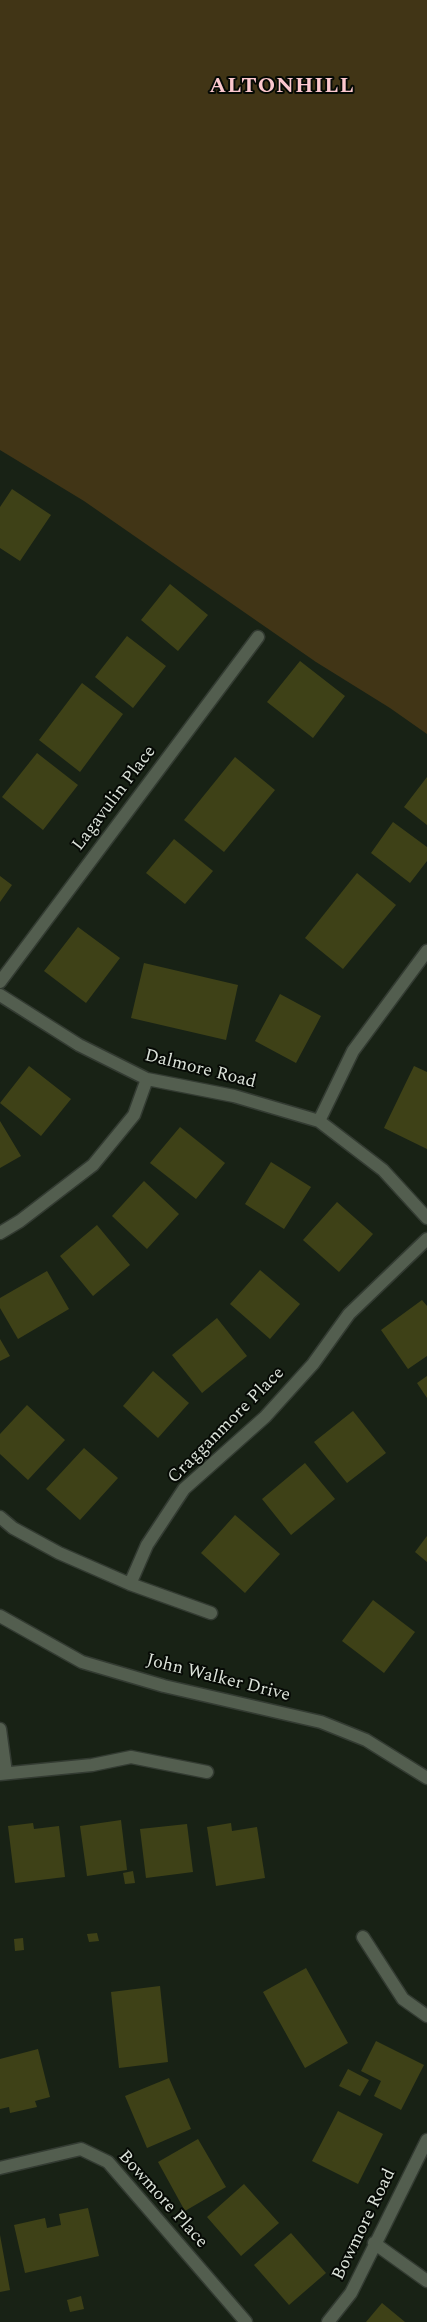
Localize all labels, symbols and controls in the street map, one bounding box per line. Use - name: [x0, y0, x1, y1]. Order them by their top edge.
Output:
- district label: ALTONHILL: [208, 75, 356, 101]
- street label: Lagavulin Place: [68, 742, 162, 856]
- street label: Dalmore Road: [142, 1046, 258, 1094]
- street label: Cragganmore Place: [164, 1363, 290, 1489]
- street label: John Walker Drive: [144, 1651, 292, 1707]
- street label: Bowmore Place: [113, 2147, 211, 2253]
- street label: Bowmore Road: [329, 2166, 401, 2284]

